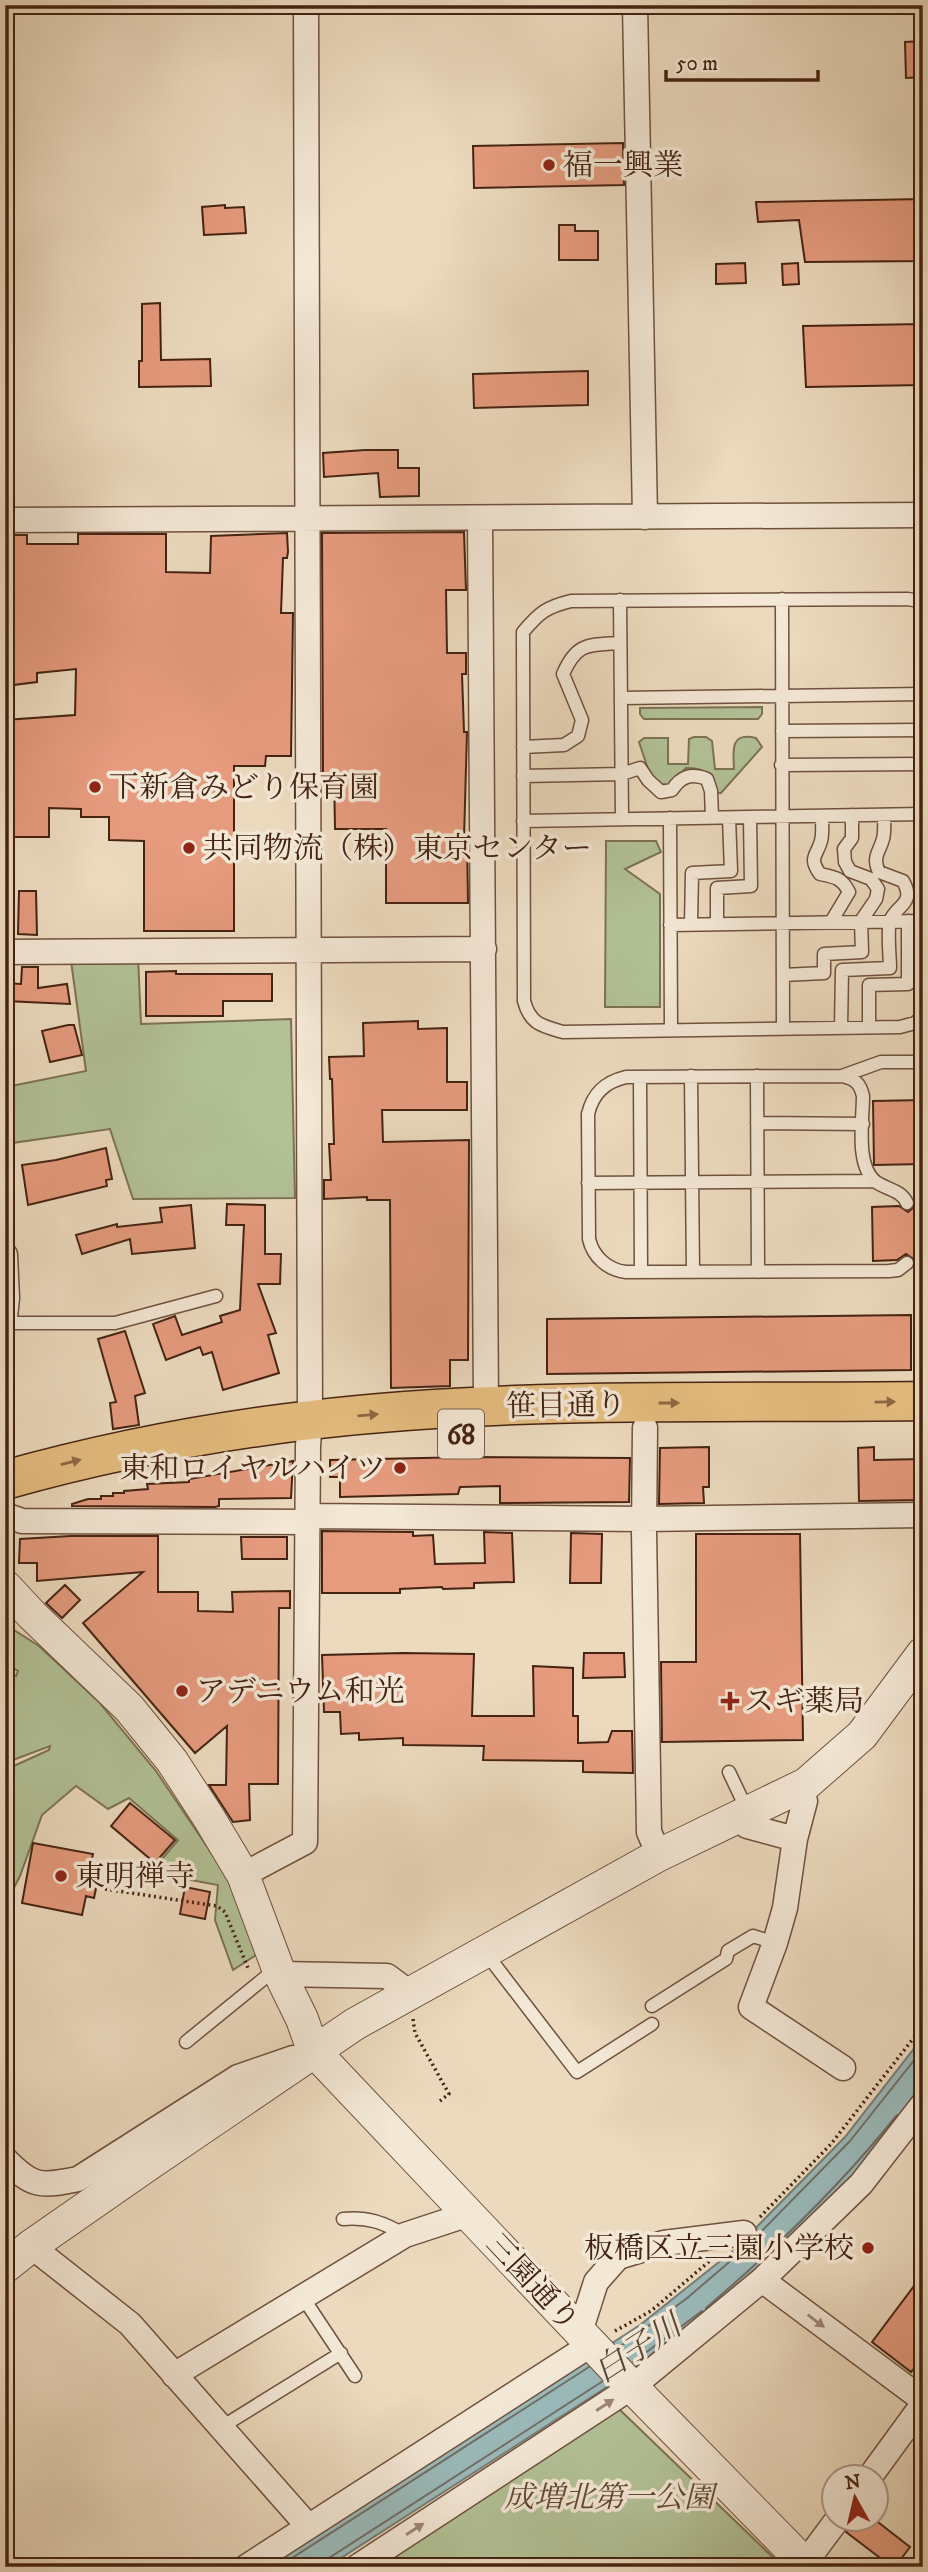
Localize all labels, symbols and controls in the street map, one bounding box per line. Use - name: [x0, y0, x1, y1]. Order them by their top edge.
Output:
- scale bar: [666, 38, 818, 82]
- text: 50 m: [676, 51, 718, 77]
- place label: 福一興業: [563, 148, 683, 185]
- marker: 福一興業: [541, 157, 557, 173]
- place label: 下新倉みどり保育園: [109, 770, 379, 807]
- marker: 下新倉みどり保育園: [87, 779, 103, 795]
- place label: 共同物流（株）東京センター: [203, 831, 592, 868]
- marker: 共同物流（株）東京センター: [181, 840, 197, 856]
- street label: 笹目通り: [506, 1387, 626, 1426]
- one-way arrow: [874, 1396, 896, 1408]
- one-way arrow: [658, 1397, 680, 1409]
- one-way arrow: [357, 1409, 379, 1420]
- road number: 68: [438, 1410, 484, 1458]
- place label: 東和ロイヤルハイツ: [119, 1451, 386, 1488]
- one-way arrow: [60, 1456, 82, 1467]
- marker: 東和ロイヤルハイツ: [392, 1460, 408, 1476]
- place label: アデニウム和光: [196, 1674, 405, 1711]
- marker: アデニウム和光: [174, 1683, 190, 1699]
- place label: スギ薬局: [744, 1684, 864, 1721]
- marker: スギ薬局: [722, 1693, 738, 1709]
- place label: 東明禅寺: [75, 1859, 195, 1896]
- marker: 東明禅寺: [53, 1868, 69, 1884]
- street label: 三園通り: [477, 2227, 586, 2340]
- place label: 板橋区立三園小学校: [584, 2231, 854, 2268]
- marker: 板橋区立三園小学校: [860, 2240, 876, 2256]
- water label: 白子川: [587, 2305, 692, 2393]
- one-way arrow: [807, 2313, 825, 2328]
- one-way arrow: [595, 2398, 615, 2411]
- north arrow: [820, 2464, 890, 2534]
- text: N: [844, 2470, 863, 2495]
- park label: 成増北第一公園: [504, 2480, 719, 2517]
- one-way arrow: [405, 2523, 424, 2536]

